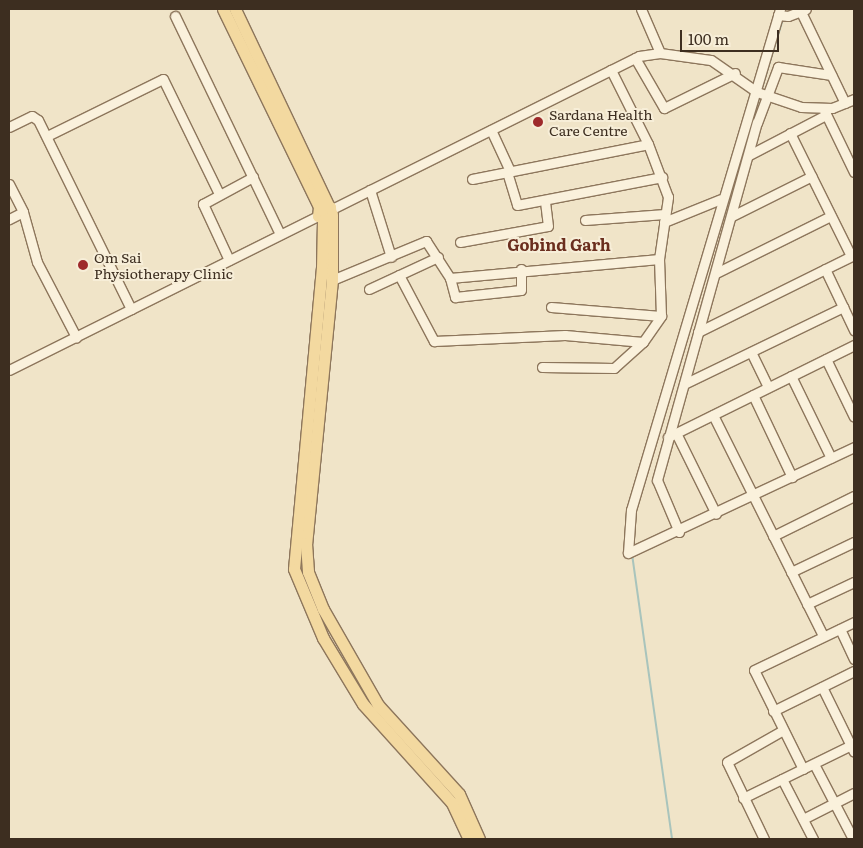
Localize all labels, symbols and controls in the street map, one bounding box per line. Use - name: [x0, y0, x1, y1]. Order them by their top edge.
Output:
- scale bar: [683, 20, 782, 52]
- text: 100 m: [688, 27, 729, 50]
- place label: Sardana Health Care Centre: [549, 106, 653, 138]
- marker: Sardana Health Care Centre: [531, 115, 545, 129]
- district label: Gobind Garh: [507, 234, 611, 254]
- place label: Om Sai Physiotherapy Clinic: [94, 249, 233, 282]
- marker: Om Sai Physiotherapy Clinic: [76, 258, 90, 272]

